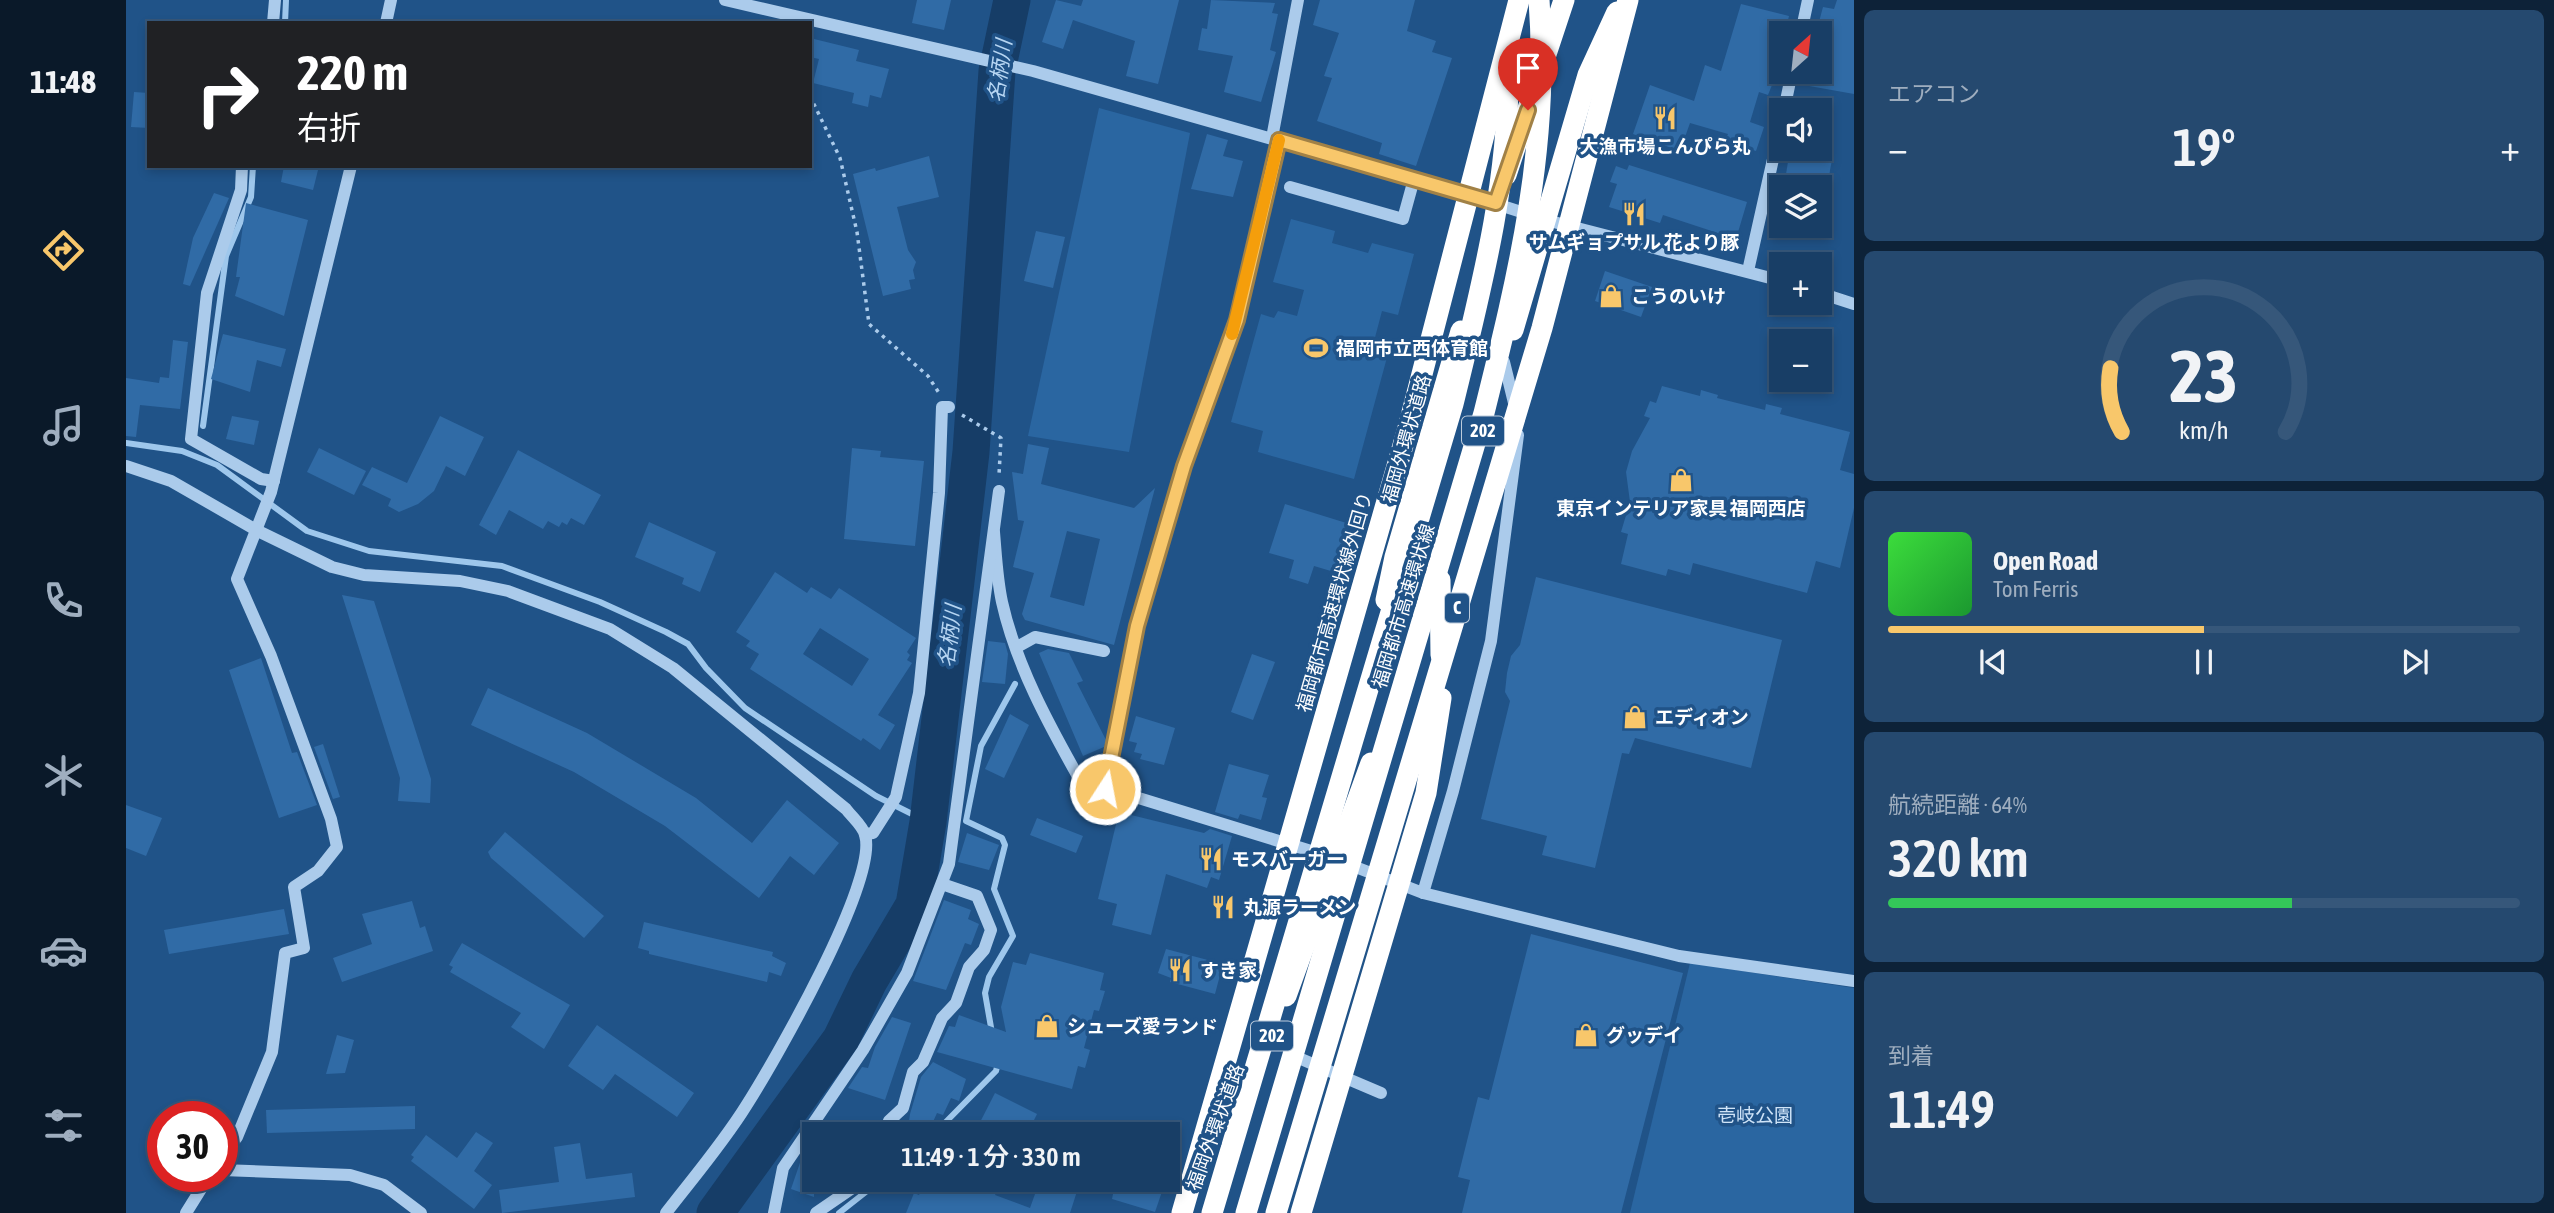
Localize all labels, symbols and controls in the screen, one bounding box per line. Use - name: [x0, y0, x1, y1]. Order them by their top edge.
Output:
- north arrow: [1769, 21, 1832, 84]
- map controls: [1769, 21, 1832, 392]
- water label: 名柄川: [983, 36, 1016, 104]
- pin: [1498, 38, 1558, 110]
- text: 220 m: [297, 44, 408, 100]
- icon: right: [182, 49, 273, 140]
- icon: arrive: [1509, 49, 1547, 87]
- text: 11:48: [30, 63, 96, 100]
- text: エアコン: [1888, 81, 1980, 107]
- button: sound: [1769, 98, 1832, 161]
- restaurant icon: 大漁市場こんぴら丸: [1651, 104, 1679, 132]
- text: 右折: [297, 109, 361, 146]
- text: 19°: [2172, 117, 2236, 177]
- text: −: [1888, 126, 1908, 169]
- text: +: [2500, 126, 2520, 169]
- place label: 大漁市場こんぴら丸: [1579, 135, 1751, 157]
- button: layers: [1769, 175, 1832, 238]
- restaurant icon: サムギョプサル 花より豚: [1620, 200, 1648, 228]
- icon: directions: [39, 226, 88, 275]
- place label: サムギョプサル 花より豚: [1529, 231, 1739, 253]
- button: +: [1769, 252, 1832, 315]
- shop icon: こうのいけ: [1597, 282, 1625, 310]
- place label: こうのいけ: [1631, 285, 1726, 307]
- button: −: [1769, 329, 1832, 392]
- sports icon: 福岡市立西体育館: [1302, 334, 1330, 362]
- text: 23: [2170, 334, 2238, 417]
- place label: 福岡市立西体育館: [1336, 337, 1488, 359]
- street label: 福岡外環状道路: [1377, 372, 1435, 506]
- icon: music: [39, 401, 88, 450]
- road number: 202: [1462, 416, 1504, 446]
- text: km/h: [2179, 416, 2229, 444]
- shop icon: 東京インテリア家具 福岡西店: [1667, 466, 1695, 494]
- street label: 福岡都市高速環状線外回り: [1292, 489, 1376, 715]
- place label: 東京インテリア家具 福岡西店: [1556, 497, 1806, 519]
- street label: 福岡都市高速環状線: [1367, 521, 1439, 691]
- text: Open Road: [1993, 546, 2098, 576]
- icon: phone: [39, 576, 88, 625]
- text: Tom Ferris: [1993, 576, 2078, 602]
- road number: C: [1445, 594, 1469, 622]
- water label: 名柄川: [933, 601, 965, 669]
- icon: previous: [1974, 643, 2012, 681]
- icon: pause: [2185, 643, 2223, 681]
- icon: next: [2396, 643, 2434, 681]
- shop icon: エディオン: [1621, 703, 1649, 731]
- place label: エディオン: [1655, 706, 1749, 728]
- icon: climate: [39, 751, 88, 800]
- position arrow: [1068, 752, 1142, 826]
- text: 航続距離 · 64%: [1888, 792, 2027, 818]
- text: 320 km: [1888, 828, 2029, 888]
- restaurant icon: モスバーガー: [1197, 845, 1225, 873]
- place label: モスバーガー: [1231, 848, 1345, 870]
- restaurant icon: 丸源ラーメン: [1209, 893, 1237, 921]
- place label: 丸源ラーメン: [1243, 896, 1356, 918]
- icon: car: [39, 926, 88, 975]
- restaurant icon: すき家: [1166, 956, 1194, 984]
- place label: すき家: [1200, 959, 1257, 981]
- shop icon: シューズ愛ランド: [1033, 1012, 1061, 1040]
- place label: シューズ愛ランド: [1067, 1015, 1218, 1037]
- road number: 202: [1251, 1021, 1293, 1050]
- shop icon: グッデイ: [1572, 1021, 1600, 1049]
- place label: グッデイ: [1606, 1024, 1682, 1046]
- text: 到着: [1888, 1043, 1934, 1069]
- street label: 福岡外環状道路: [1182, 1061, 1248, 1193]
- text: 11:49: [1888, 1079, 1995, 1139]
- icon: filters: [39, 1101, 88, 1150]
- speed limit sign: 30: [147, 1101, 238, 1192]
- park label: 壱岐公園: [1717, 1104, 1793, 1126]
- text: 11:49 · 1 分 · 330 m: [901, 1142, 1081, 1172]

